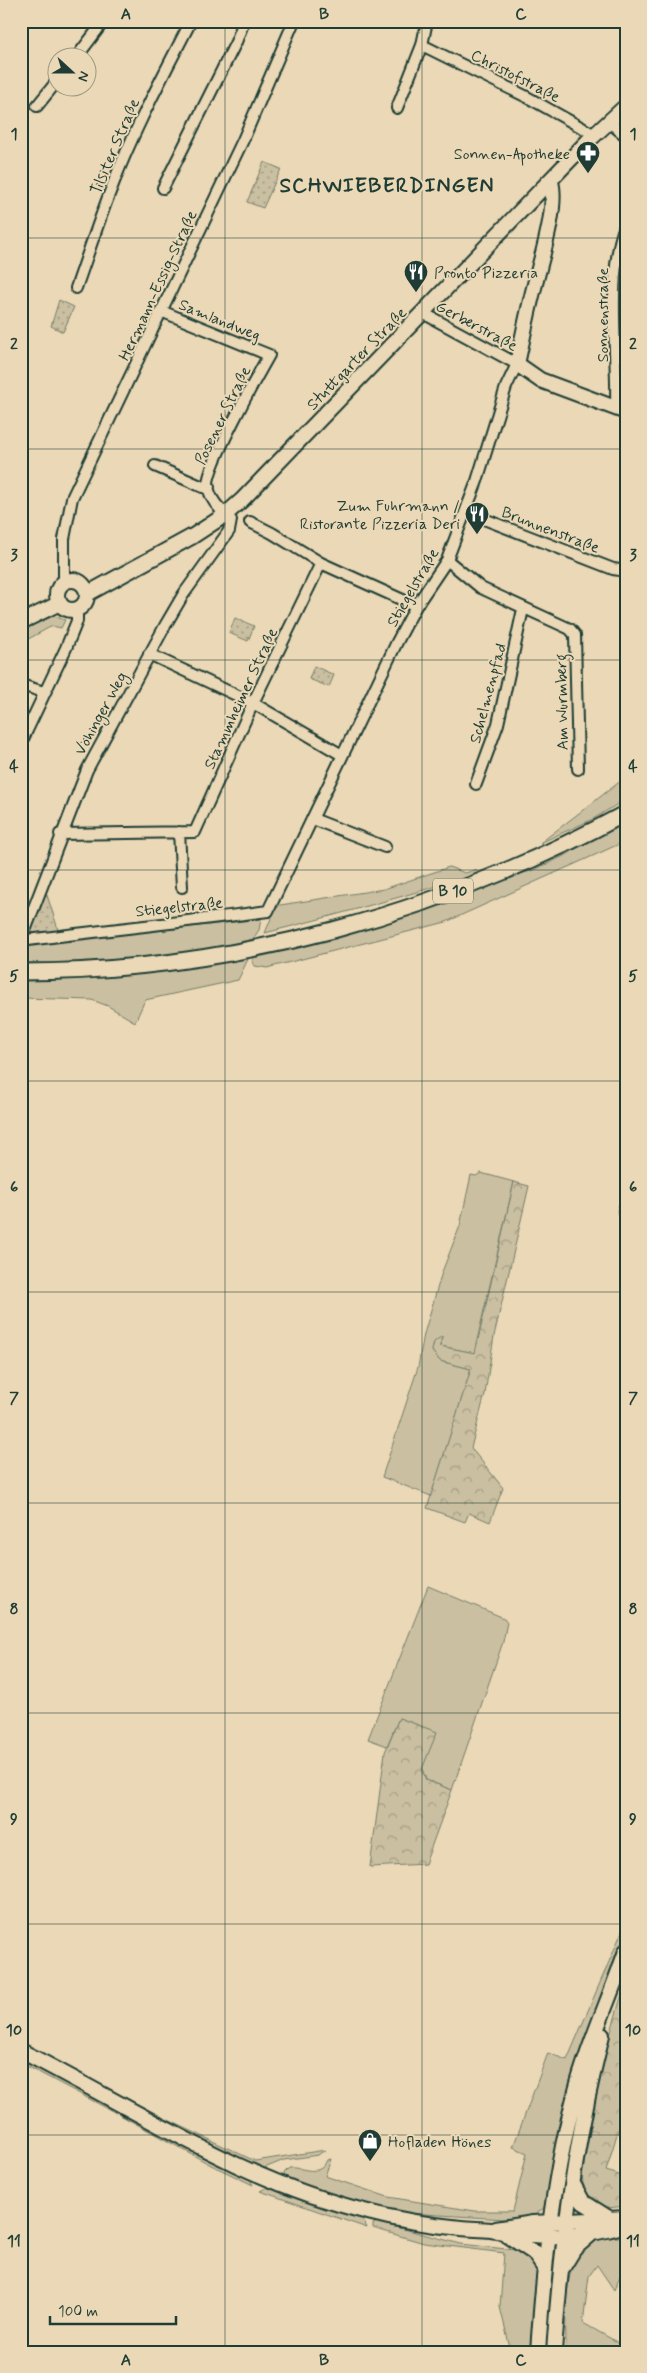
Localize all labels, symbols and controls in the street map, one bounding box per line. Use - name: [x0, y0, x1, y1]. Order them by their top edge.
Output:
- text: A: [121, 4, 131, 25]
- text: B: [319, 4, 329, 25]
- text: C: [515, 4, 527, 25]
- street label: Christofstraße: [467, 45, 564, 108]
- north arrow: [48, 48, 98, 98]
- text: N: [73, 69, 93, 84]
- street label: Tilsiter Straße: [86, 95, 145, 198]
- text: 1: [10, 124, 18, 145]
- text: 1: [629, 124, 637, 145]
- pharmacy icon: Sonnen-Apotheke: [575, 140, 601, 174]
- place label: Sonnen-Apotheke: [454, 144, 570, 166]
- district label: SCHWIEBERDINGEN: [279, 172, 495, 200]
- street label: Hermann-Essig-Straße: [114, 207, 203, 365]
- restaurant icon: Pronto Pizzeria: [403, 259, 429, 293]
- place label: Pronto Pizzeria: [434, 263, 538, 284]
- street label: Sonnenstraße: [593, 268, 614, 362]
- street label: Samlandweg: [175, 294, 264, 346]
- street label: Gerberstraße: [432, 296, 521, 357]
- street label: Stuttgarter Straße: [302, 303, 412, 415]
- text: 2: [10, 334, 18, 355]
- text: 2: [629, 334, 637, 355]
- street label: Posener Straße: [190, 363, 256, 468]
- place label: Zum Fuhrmann / Ristorante Pizzeria Deri: [300, 496, 460, 535]
- restaurant icon: Zum Fuhrmann / Ristorante Pizzeria Deri: [464, 501, 490, 535]
- street label: Brunnenstraße: [498, 502, 603, 559]
- street label: Stiegelstraße: [382, 544, 444, 631]
- text: 3: [10, 545, 18, 566]
- text: 3: [629, 545, 637, 566]
- street label: Stammheimer Straße: [199, 624, 283, 773]
- street label: Schelmenpfad: [465, 641, 512, 746]
- street label: Am Wurmberg: [551, 653, 575, 751]
- street label: Vöhinger Weg: [70, 668, 134, 760]
- text: 4: [9, 756, 19, 777]
- text: 4: [628, 756, 638, 777]
- road number: B 10: [433, 878, 473, 904]
- street label: Stiegelstraße: [134, 892, 224, 923]
- text: 5: [9, 966, 19, 987]
- text: 5: [628, 966, 638, 987]
- text: 6: [10, 1177, 18, 1198]
- text: 6: [629, 1177, 637, 1198]
- text: 7: [9, 1388, 19, 1409]
- text: 7: [628, 1388, 638, 1409]
- text: 8: [9, 1599, 19, 1620]
- text: 8: [628, 1599, 638, 1620]
- text: 9: [10, 1809, 18, 1830]
- text: 9: [629, 1809, 637, 1830]
- text: 10: [6, 2020, 22, 2041]
- text: 10: [625, 2020, 641, 2041]
- shop icon: Hofladen Hönes: [357, 2128, 383, 2162]
- place label: Hofladen Hönes: [388, 2132, 491, 2153]
- text: 11: [7, 2231, 21, 2252]
- text: 11: [626, 2231, 640, 2252]
- scale bar: [50, 2293, 176, 2325]
- text: 100 m: [58, 2302, 98, 2322]
- text: A: [121, 2350, 131, 2371]
- text: B: [319, 2350, 329, 2371]
- text: C: [515, 2350, 527, 2371]

